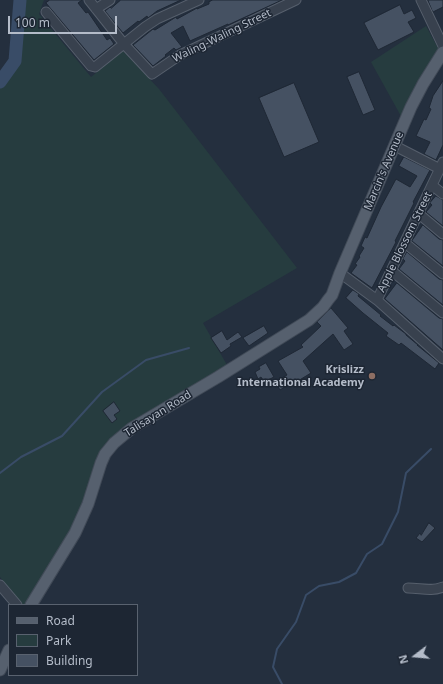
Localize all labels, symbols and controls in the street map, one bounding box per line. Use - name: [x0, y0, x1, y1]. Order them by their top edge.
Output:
- street label: Waling-Waling Street: [171, 6, 273, 66]
- scale bar: [10, 8, 119, 34]
- text: 100 m: [15, 14, 50, 31]
- street label: Marcin's Avenue: [361, 130, 407, 212]
- street label: Apple Blossom Street: [375, 190, 435, 294]
- place label: Krislizz International Academy: [237, 363, 364, 389]
- marker: Krislizz International Academy: [367, 371, 377, 381]
- street label: Talisayan Road: [122, 388, 194, 440]
- legend: [8, 604, 138, 676]
- text: Road: [46, 612, 75, 629]
- text: Park: [46, 632, 71, 649]
- north arrow: [395, 636, 435, 676]
- text: Building: [46, 652, 93, 669]
- text: N: [395, 653, 411, 666]

